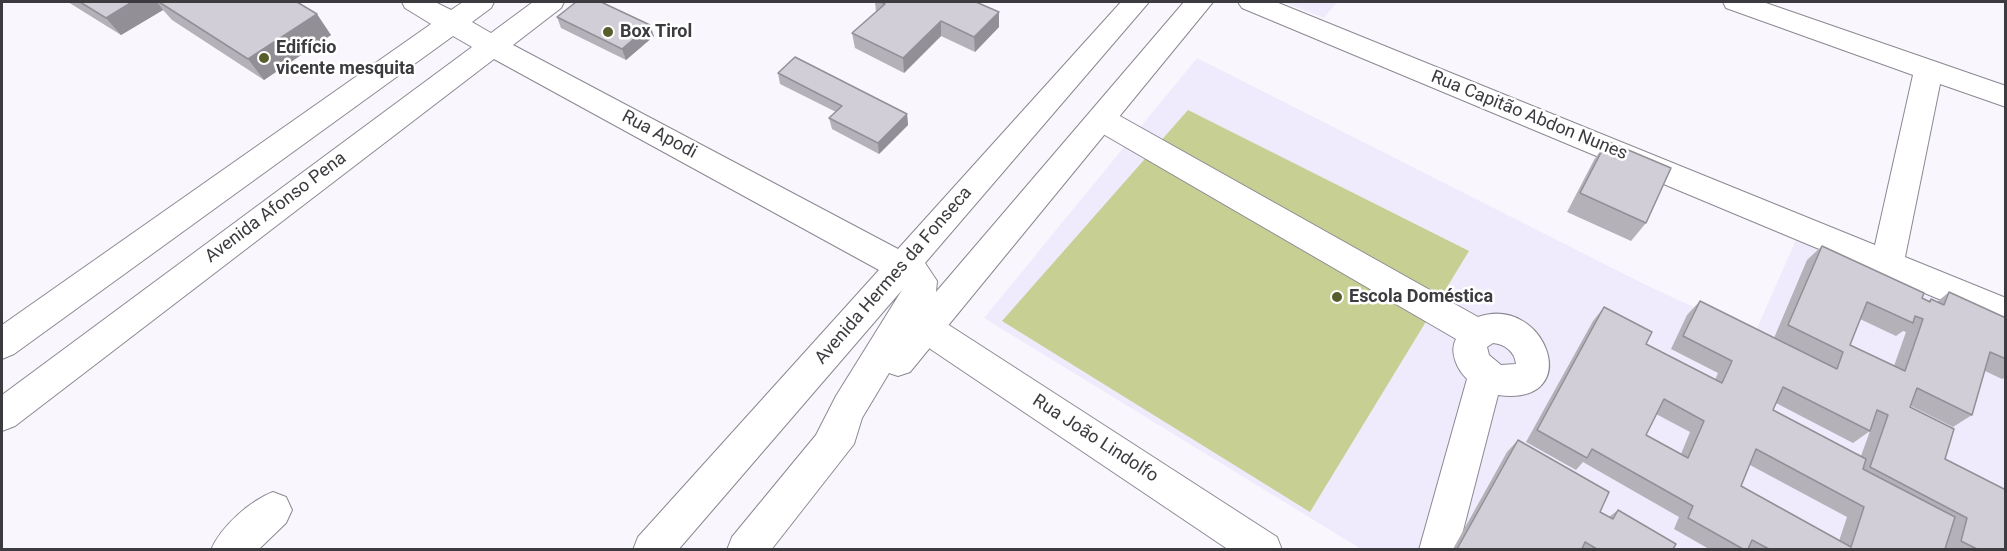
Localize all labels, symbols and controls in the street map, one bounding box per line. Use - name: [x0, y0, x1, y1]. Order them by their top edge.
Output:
- place label: Box Tirol: [620, 21, 692, 43]
- marker: Box Tirol: [601, 25, 615, 39]
- place label: Edifício vicente mesquita: [276, 37, 415, 80]
- marker: Edifício vicente mesquita: [257, 51, 271, 65]
- street label: Rua Capitão Abdon Nunes: [1428, 67, 1630, 165]
- street label: Rua Apodi: [618, 106, 700, 164]
- street label: Avenida Afonso Pena: [201, 148, 351, 268]
- street label: Avenida Hermes da Fonseca: [811, 183, 977, 369]
- place label: Escola Doméstica: [1349, 286, 1493, 308]
- marker: Escola Doméstica: [1330, 290, 1344, 304]
- street label: Rua João Lindolfo: [1028, 390, 1162, 488]

